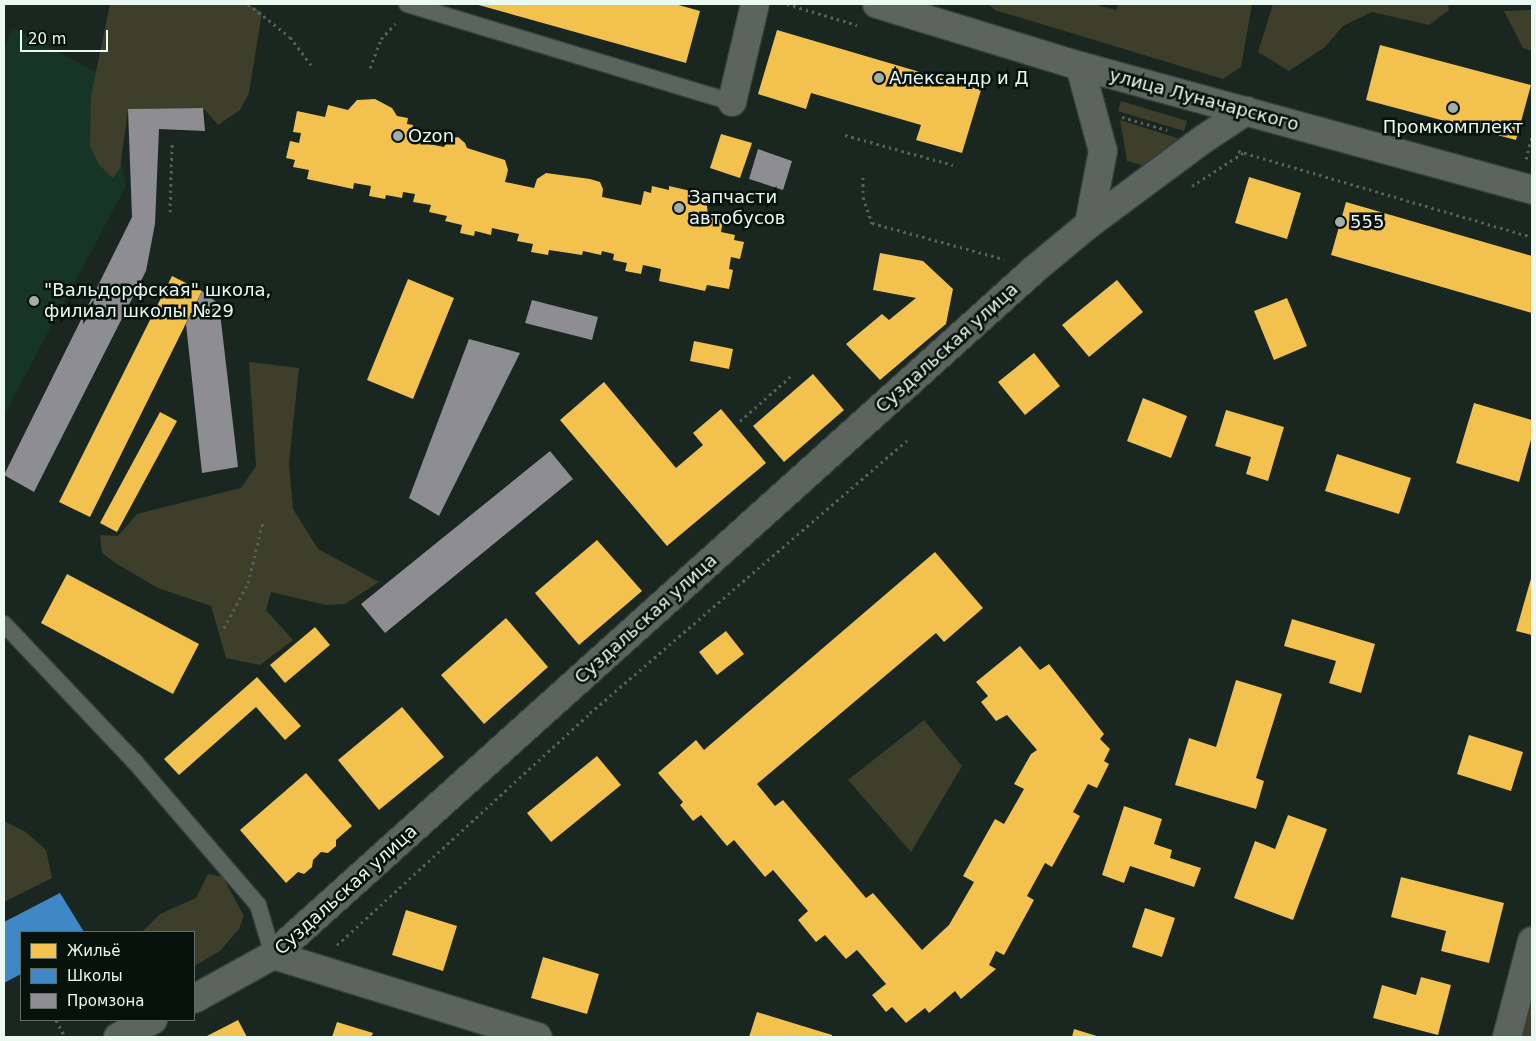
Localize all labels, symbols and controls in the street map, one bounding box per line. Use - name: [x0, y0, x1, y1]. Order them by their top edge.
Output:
- scale bar: [22, 20, 110, 52]
- text: 20 m: [28, 30, 66, 48]
- street label: улица Луначарского: [1107, 64, 1301, 136]
- place label: Александр и Д: [889, 67, 1029, 89]
- marker: Александр и Д: [873, 72, 885, 84]
- marker: Промкомплект: [1447, 102, 1459, 114]
- place label: Промкомплект: [1383, 116, 1523, 138]
- place label: Ozon: [408, 125, 454, 147]
- marker: Ozon: [392, 130, 404, 142]
- place label: Запчасти автобусов: [689, 187, 785, 230]
- marker: Запчасти автобусов: [673, 202, 685, 214]
- place label: 555: [1350, 211, 1384, 233]
- marker: 555: [1334, 216, 1346, 228]
- street label: Суздальская улица: [871, 278, 1023, 418]
- place label: "Вальдорфская" школа, филиал школы №29: [44, 280, 271, 322]
- marker: "Вальдорфская" школа, филиал школы №29: [28, 295, 40, 307]
- street label: Суздальская улица: [570, 549, 722, 689]
- street label: Суздальская улица: [270, 820, 422, 960]
- legend: [20, 931, 195, 1021]
- text: Жильё: [67, 942, 121, 960]
- text: Школы: [67, 967, 123, 985]
- text: Промзона: [67, 992, 144, 1010]

